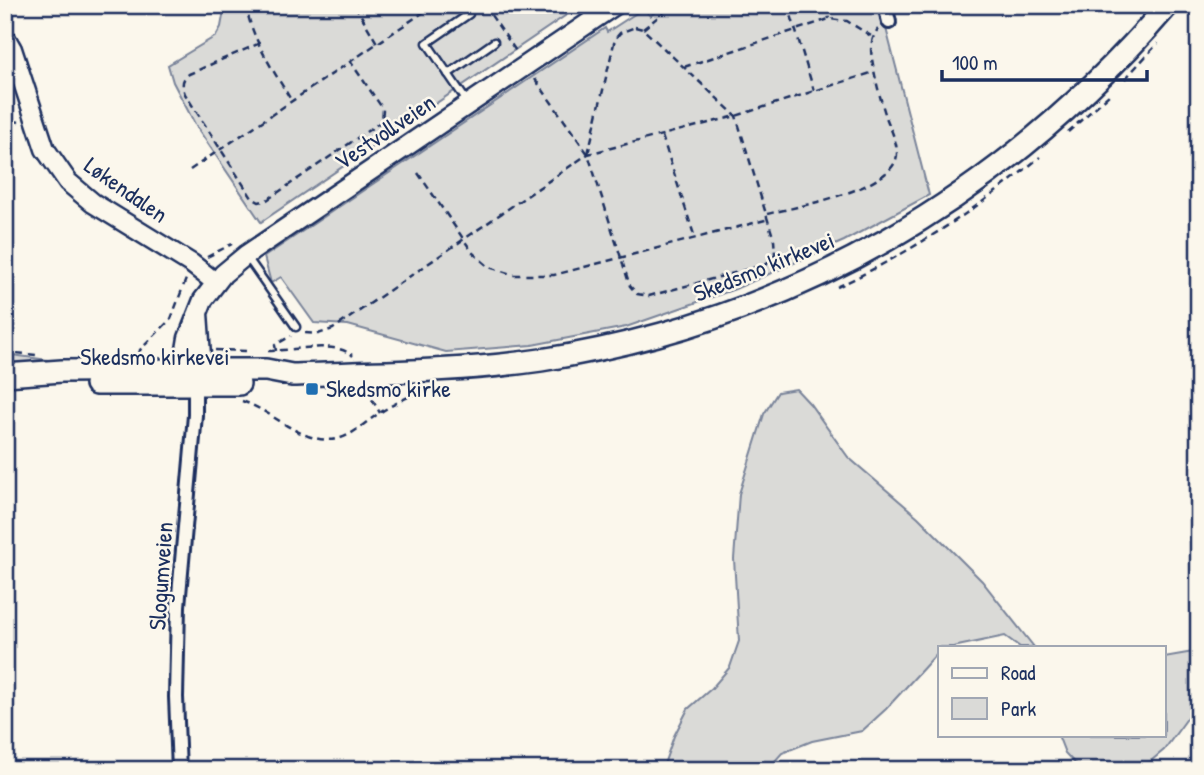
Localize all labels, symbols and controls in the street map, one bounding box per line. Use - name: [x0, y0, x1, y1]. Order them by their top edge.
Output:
- scale bar: [942, 38, 1146, 82]
- text: 100 m: [952, 48, 998, 77]
- street label: Vestvollveien: [328, 86, 441, 177]
- street label: Løkendalen: [79, 149, 175, 230]
- street label: Skedsmo kirkevei: [688, 223, 839, 309]
- street label: Skedsmo kirkevei: [80, 340, 230, 372]
- place label: Skedsmo kirke: [326, 372, 451, 404]
- marker: Skedsmo kirke: [304, 381, 320, 397]
- street label: Slogumveien: [140, 521, 180, 631]
- legend: [938, 646, 1166, 736]
- text: Road: [1001, 658, 1035, 687]
- text: Park: [1001, 694, 1036, 723]

